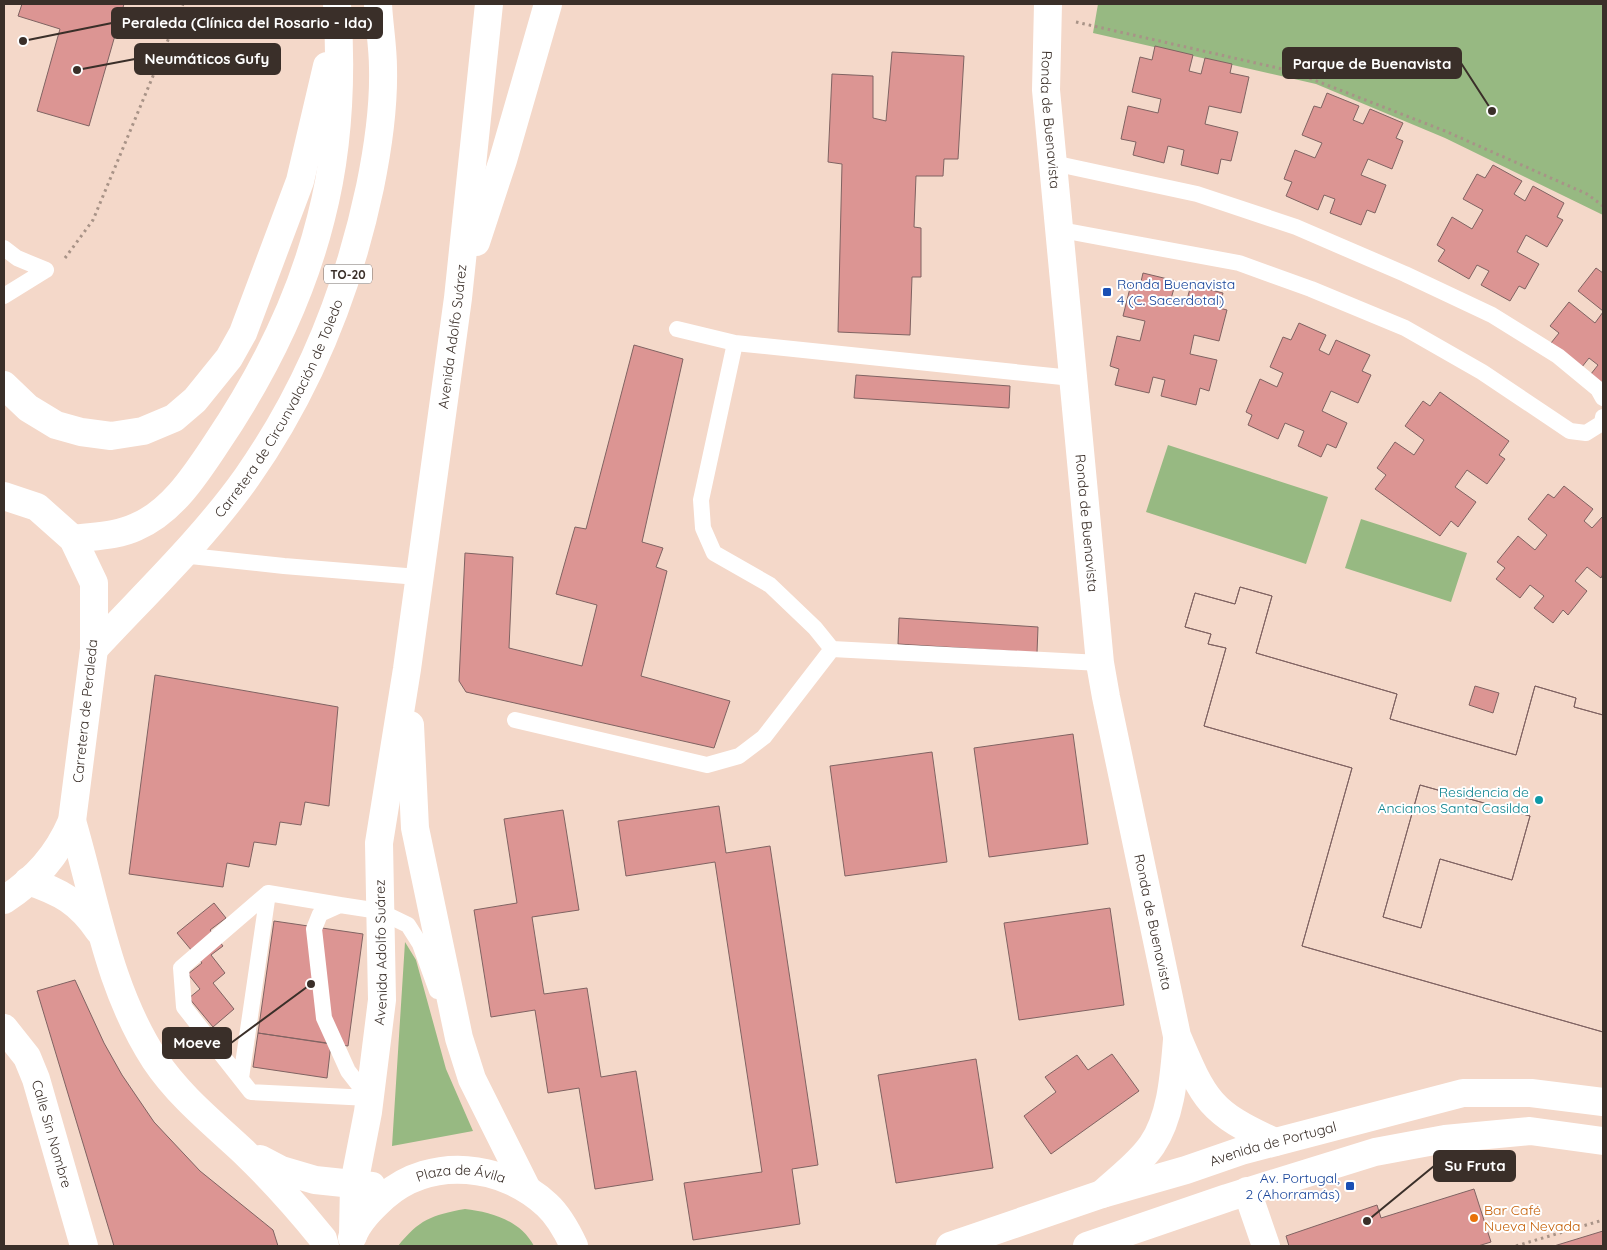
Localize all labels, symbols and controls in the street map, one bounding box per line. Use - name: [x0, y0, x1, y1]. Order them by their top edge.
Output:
- callout: Peraleda (Clínica del Rosario - Ida): [112, 8, 382, 38]
- text: Peraleda (Clínica del Rosario - Ida): [122, 13, 372, 32]
- callout: Neumáticos Gufy: [135, 44, 280, 74]
- callout: Parque de Buenavista: [1283, 48, 1461, 78]
- text: Neumáticos Gufy: [145, 49, 269, 68]
- street label: Ronda de Buenavista: [1037, 50, 1064, 190]
- text: Parque de Buenavista: [1293, 54, 1451, 73]
- street label: Avenida Adolfo Suárez: [434, 263, 471, 410]
- road number: TO-20: [324, 264, 372, 284]
- place label: Ronda Buenavista 4 (C. Sacerdotal): [1117, 275, 1235, 309]
- marker: Ronda Buenavista 4 (C. Sacerdotal): [1101, 286, 1113, 298]
- street label: Carretera de Circunvalación de Toledo: [210, 297, 347, 521]
- street label: Ronda de Buenavista: [1071, 453, 1102, 593]
- street label: Carretera de Peraleda: [69, 638, 101, 784]
- place label: Residencia de Ancianos Santa Casilda: [1377, 783, 1529, 817]
- marker: Residencia de Ancianos Santa Casilda: [1533, 794, 1545, 806]
- street label: Ronda de Buenavista: [1130, 852, 1176, 992]
- street label: Avenida Adolfo Suárez: [370, 879, 391, 1026]
- callout: Moeve: [163, 1028, 231, 1058]
- text: Moeve: [173, 1033, 221, 1052]
- street label: Calle Sin Nombre: [28, 1078, 76, 1190]
- street label: Avenida de Portugal: [1207, 1117, 1338, 1170]
- callout: Su Fruta: [1434, 1151, 1515, 1181]
- text: Su Fruta: [1444, 1156, 1506, 1175]
- street label: Plaza de Ávila: [414, 1161, 508, 1187]
- place label: Av. Portugal, 2 (Ahorramás): [1246, 1169, 1340, 1203]
- marker: Av. Portugal, 2 (Ahorramás): [1344, 1180, 1356, 1192]
- place label: Bar Café Nueva Nevada: [1484, 1201, 1581, 1235]
- marker: Bar Café Nueva Nevada: [1468, 1212, 1480, 1224]

